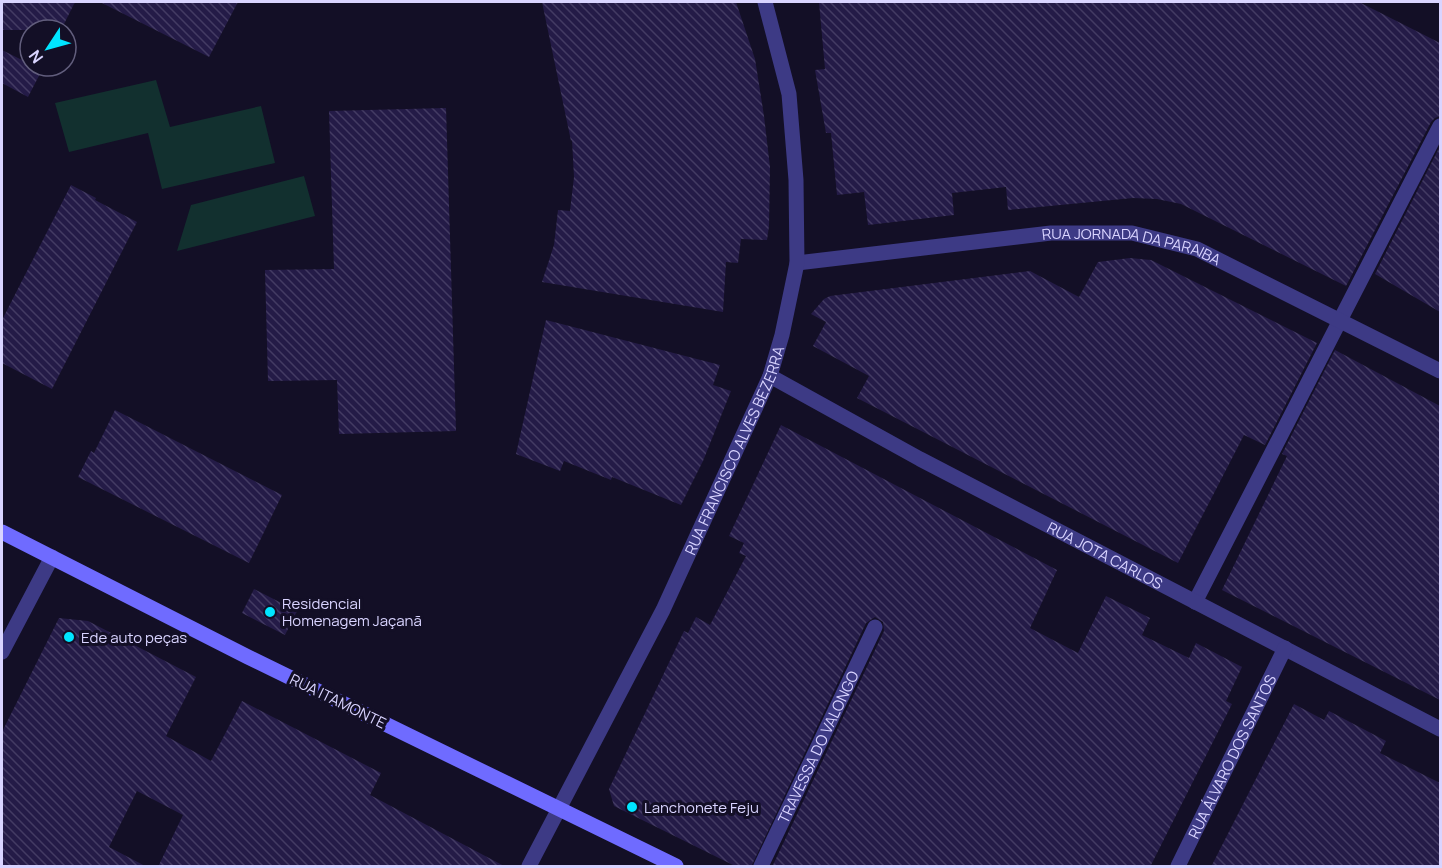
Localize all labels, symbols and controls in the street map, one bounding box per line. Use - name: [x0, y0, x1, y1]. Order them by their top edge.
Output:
- north arrow: [18, 18, 78, 78]
- text: N: [24, 46, 48, 68]
- street label: RUA JORNADA DA PARAIBA: [1041, 223, 1225, 270]
- street label: RUA FRANCISCO ALVES BEZERRA: [679, 343, 789, 558]
- street label: RUA JOTA CARLOS: [1044, 516, 1167, 594]
- place label: Residencial Homenagem Jaçanã: [282, 593, 422, 631]
- marker: Residencial Homenagem Jaçanã: [263, 605, 277, 619]
- place label: Ede auto peças: [81, 627, 187, 648]
- marker: Ede auto peças: [62, 630, 76, 644]
- street label: TRAVESSA DO VALONGO: [772, 667, 863, 827]
- street label: RUA ITAMONTE: [286, 669, 390, 733]
- street label: RUA ÁLVARO DOS SANTOS: [1183, 671, 1281, 842]
- place label: Lanchonete Feju: [644, 797, 759, 818]
- marker: Lanchonete Feju: [625, 800, 639, 814]

